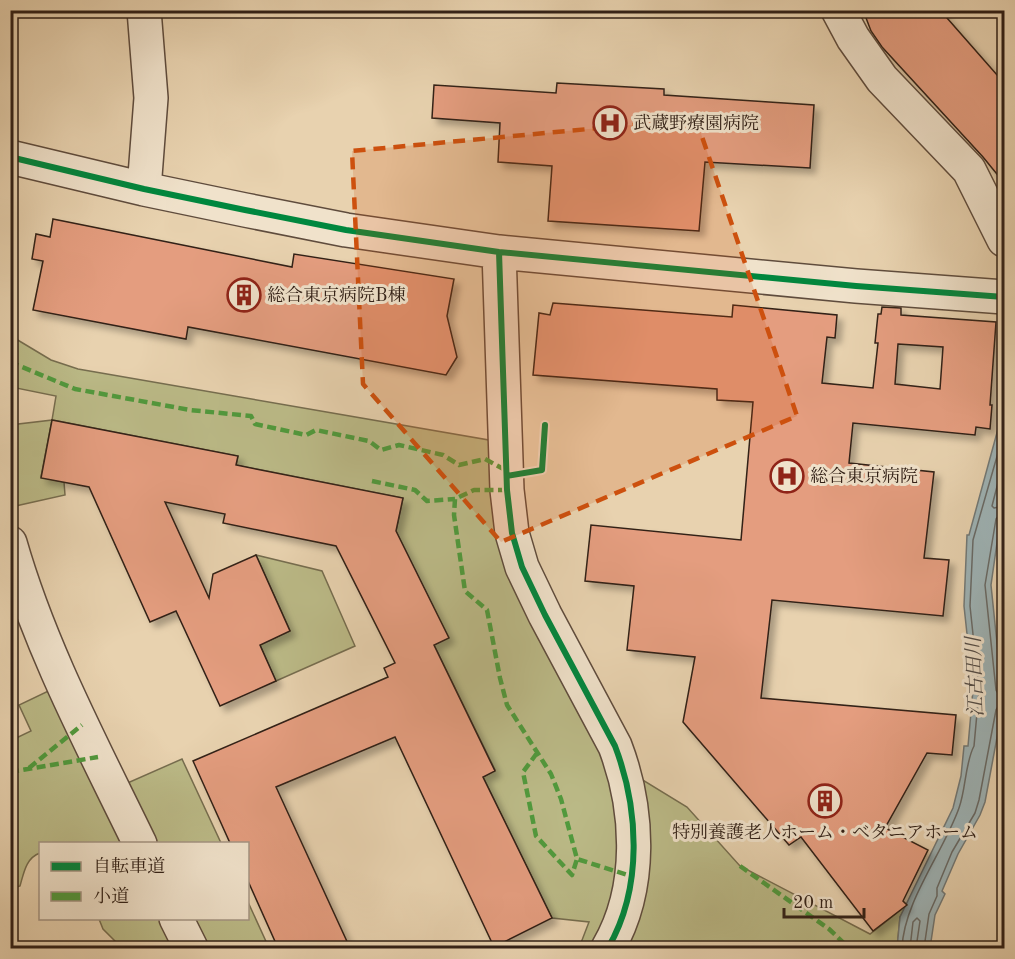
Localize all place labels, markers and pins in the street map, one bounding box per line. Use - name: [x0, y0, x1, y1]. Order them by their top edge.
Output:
- hospital icon: 武蔵野療園病院: [592, 105, 628, 141]
- place label: 武蔵野療園病院: [633, 113, 759, 133]
- building icon: 総合東京病院B棟: [226, 277, 262, 313]
- place label: 総合東京病院B棟: [267, 285, 405, 305]
- hospital icon: 総合東京病院: [769, 458, 805, 494]
- place label: 総合東京病院: [810, 466, 918, 486]
- building icon: 特別養護老人ホーム・ベタニアホーム: [807, 783, 843, 819]
- place label: 特別養護老人ホーム・ベタニアホーム: [672, 822, 978, 842]

